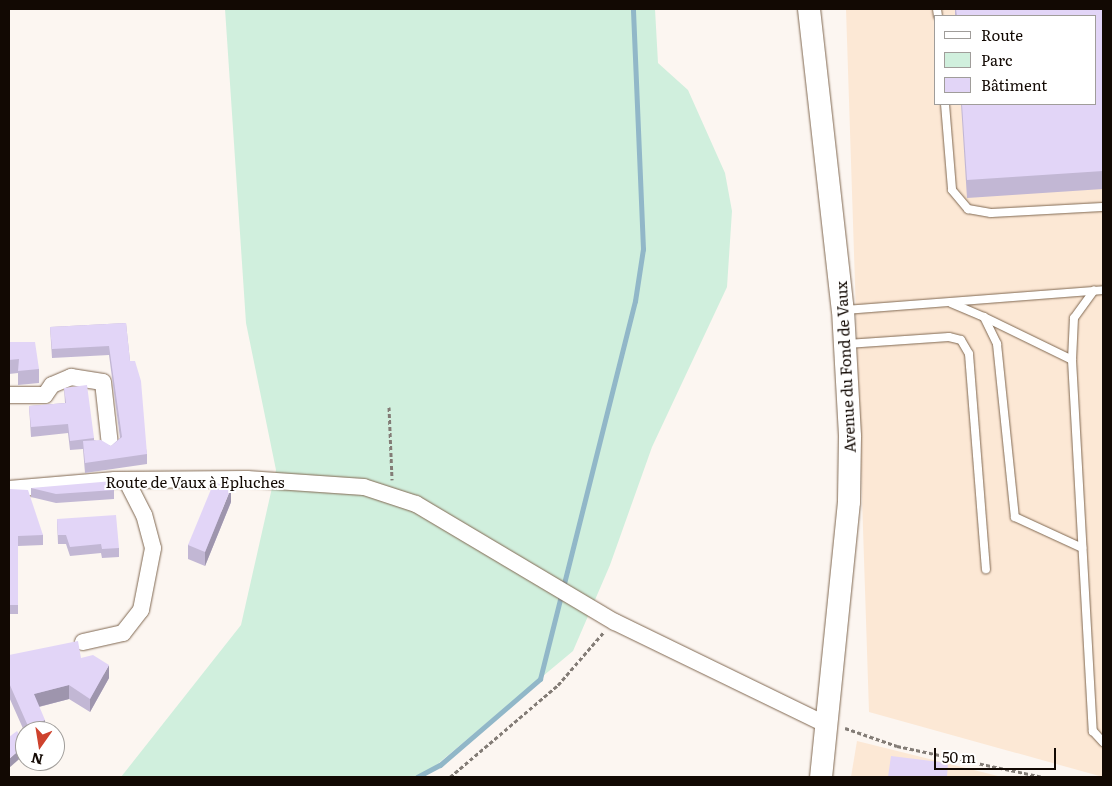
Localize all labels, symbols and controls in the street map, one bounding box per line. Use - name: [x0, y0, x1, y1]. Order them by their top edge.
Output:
- legend: [934, 15, 1097, 105]
- text: Route: [981, 23, 1023, 46]
- text: Parc: [981, 48, 1012, 71]
- text: Bâtiment: [981, 73, 1047, 96]
- street label: Avenue du Fond de Vaux: [832, 281, 858, 453]
- street label: Route de Vaux à Epluches: [105, 473, 285, 491]
- north arrow: [15, 721, 65, 771]
- scale bar: [937, 738, 1060, 770]
- text: 50 m: [942, 745, 976, 768]
- text: N: [29, 749, 45, 771]

